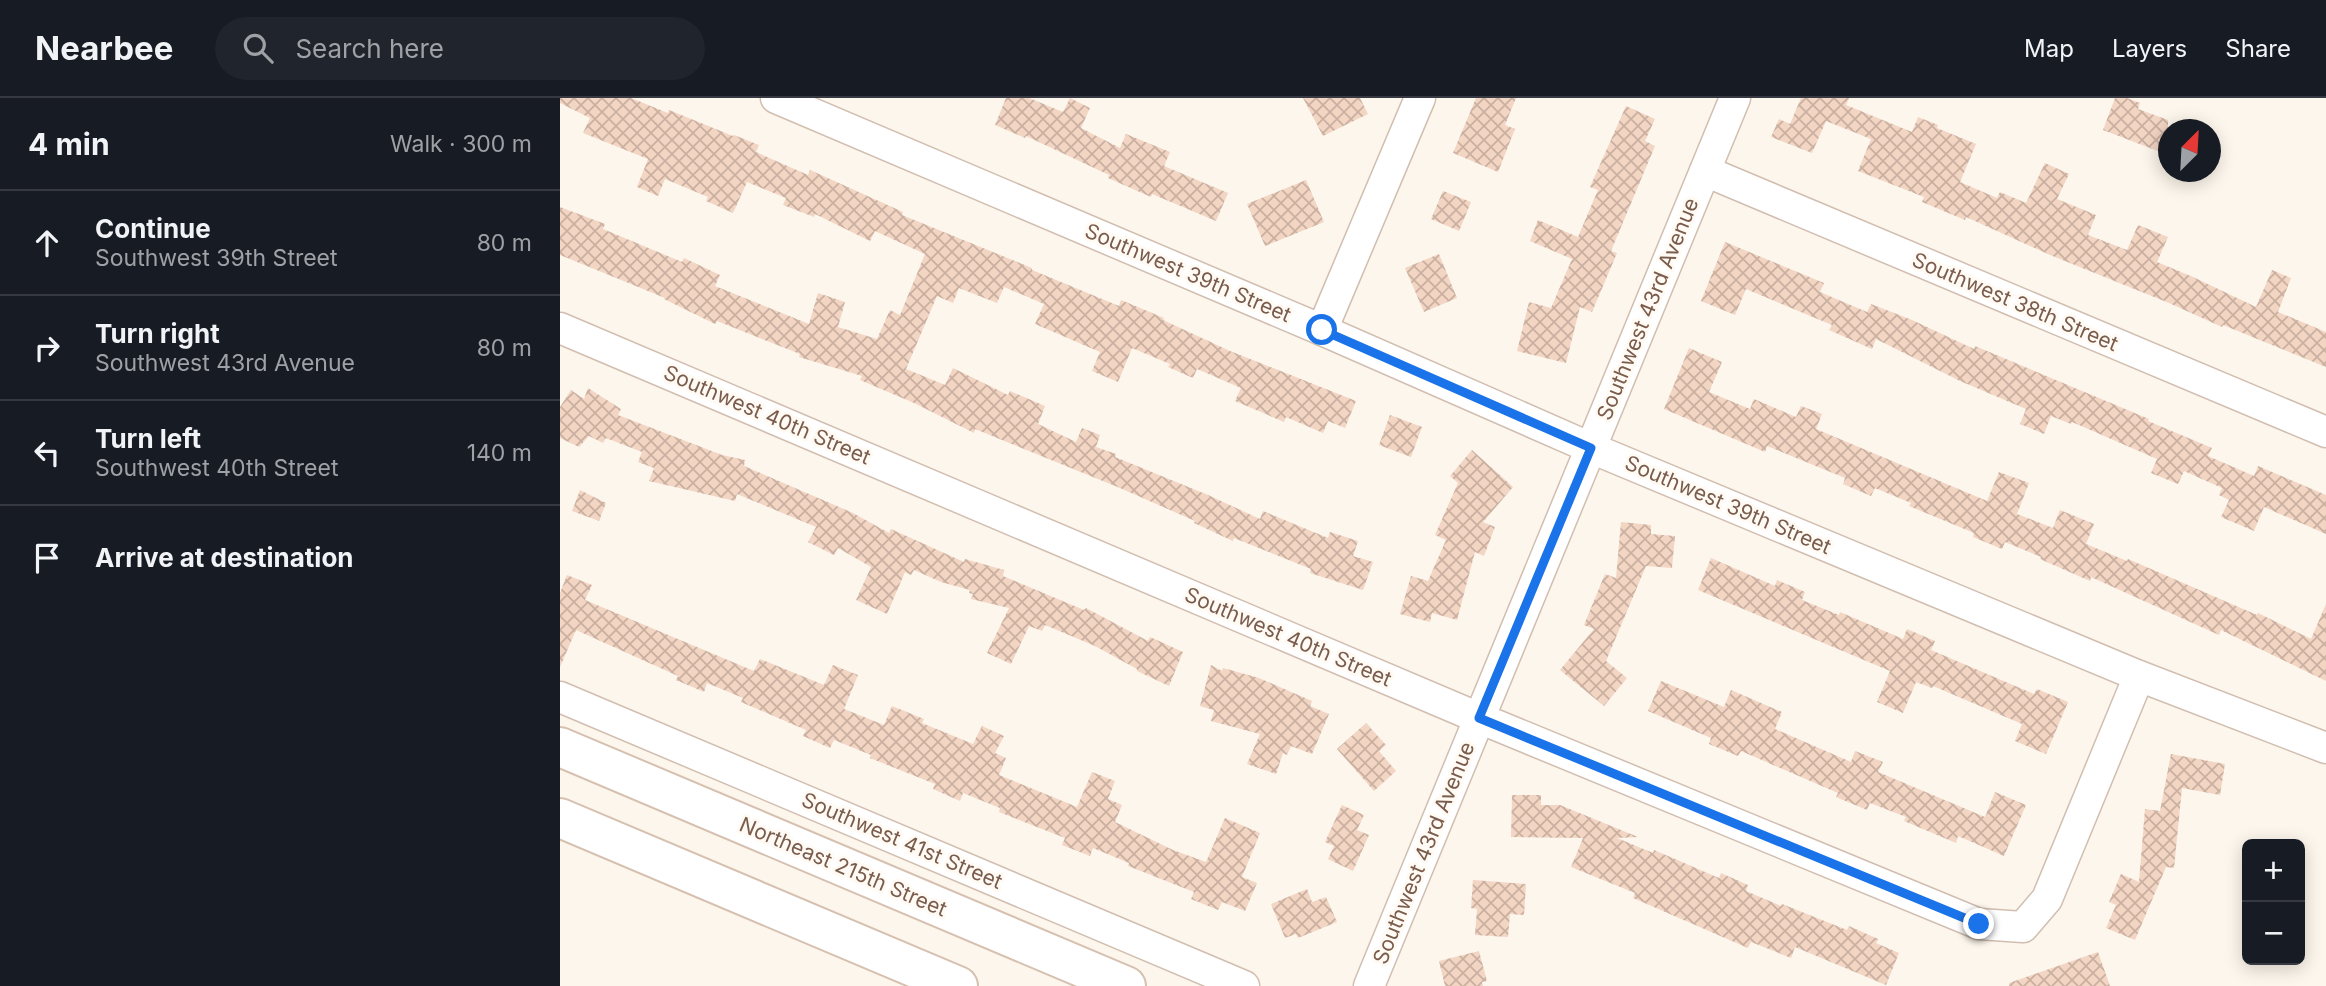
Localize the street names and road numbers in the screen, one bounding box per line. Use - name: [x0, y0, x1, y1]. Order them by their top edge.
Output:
- street label: Southwest 43rd Avenue: [1591, 194, 1704, 424]
- street label: Southwest 39th Street: [1081, 218, 1295, 327]
- street label: Southwest 38th Street: [1909, 247, 2122, 356]
- street label: Southwest 40th Street: [660, 360, 874, 470]
- street label: Southwest 39th Street: [1621, 450, 1835, 559]
- street label: Southwest 40th Street: [1181, 582, 1395, 692]
- street label: Southwest 43rd Avenue: [1367, 738, 1480, 968]
- street label: Southwest 41st Street: [798, 787, 1006, 894]
- street label: Northeast 215th Street: [736, 812, 951, 922]

